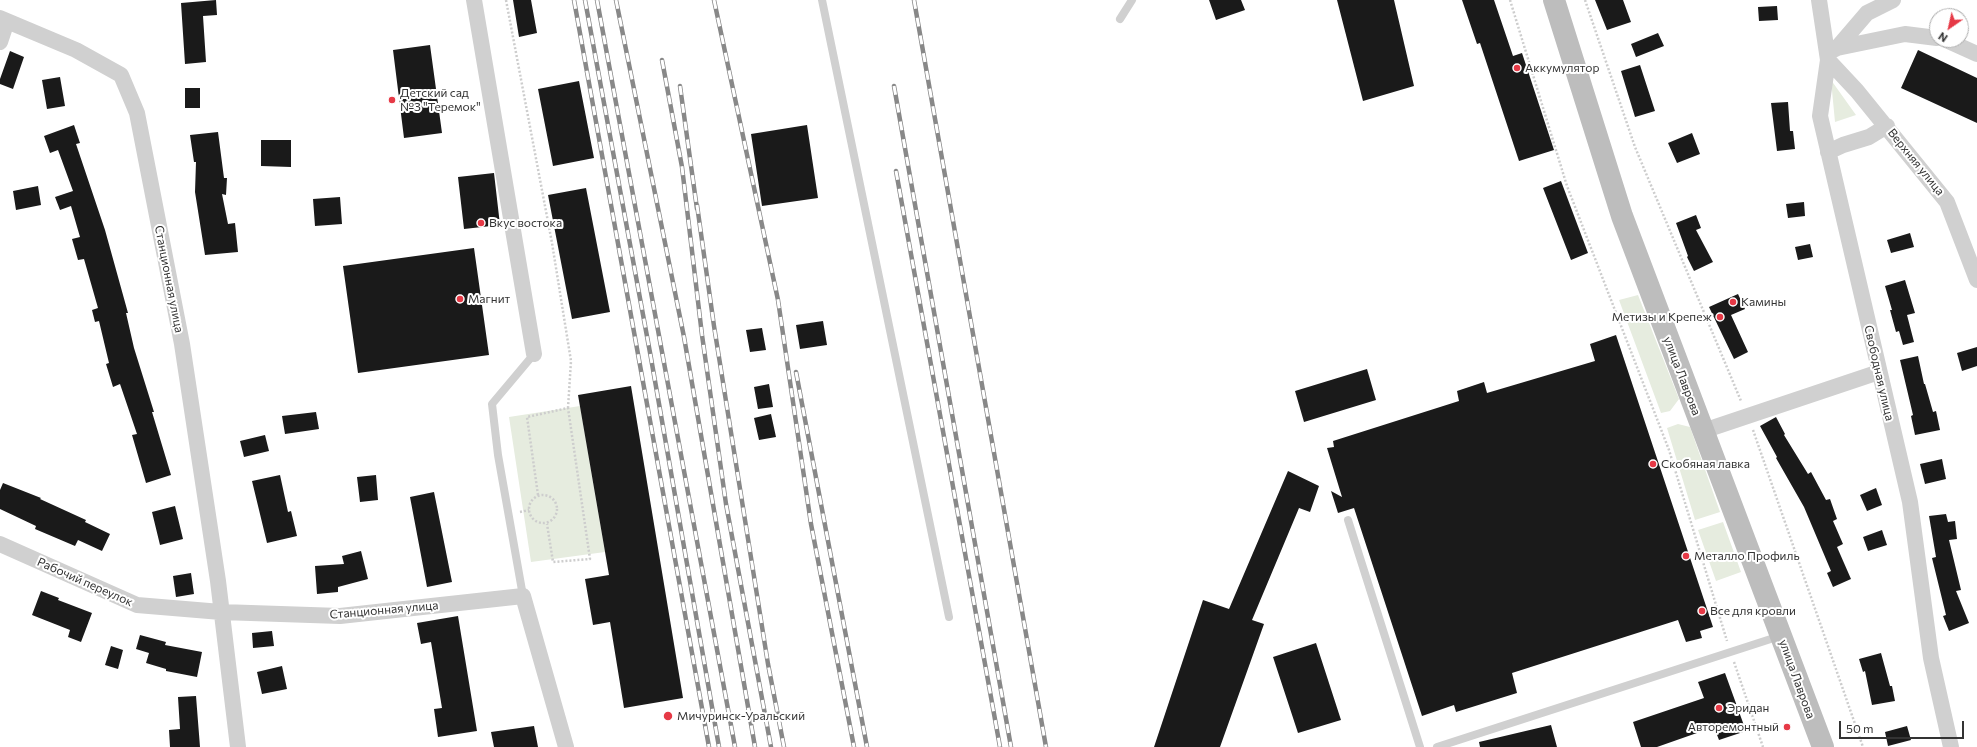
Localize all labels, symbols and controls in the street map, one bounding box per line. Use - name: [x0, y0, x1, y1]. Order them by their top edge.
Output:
- north arrow: [1929, 8, 1969, 48]
- text: N: [1936, 30, 1950, 45]
- place label: Аккумулятор: [1525, 61, 1600, 75]
- marker: Аккумулятор: [1512, 63, 1522, 73]
- place label: Детский сад №3 "Теремок": [400, 86, 481, 114]
- marker: Детский сад №3 "Теремок": [387, 95, 397, 105]
- street label: Верхняя улица: [1885, 126, 1947, 198]
- place label: Вкус востока: [489, 216, 562, 230]
- marker: Вкус востока: [476, 218, 486, 228]
- street label: Станционная улица: [152, 224, 186, 334]
- place label: Магнит: [468, 292, 510, 306]
- marker: Магнит: [455, 294, 465, 304]
- place label: Камины: [1741, 295, 1786, 309]
- marker: Камины: [1728, 297, 1738, 307]
- place label: Метизы и Крепеж: [1612, 310, 1712, 324]
- marker: Метизы и Крепеж: [1715, 312, 1725, 322]
- street label: Свободная улица: [1861, 324, 1897, 422]
- street label: улица Лаврова: [1660, 334, 1704, 418]
- place label: Скобяная лавка: [1661, 457, 1750, 471]
- marker: Скобяная лавка: [1648, 459, 1658, 469]
- place label: Металло Профиль: [1694, 549, 1800, 563]
- marker: Металло Профиль: [1681, 551, 1691, 561]
- street label: Рабочий переулок: [35, 554, 135, 610]
- street label: Станционная улица: [329, 598, 439, 622]
- place label: Все для кровли: [1710, 604, 1796, 618]
- marker: Все для кровли: [1697, 606, 1707, 616]
- street label: улица Лаврова: [1776, 637, 1818, 721]
- place label: Эридан: [1727, 701, 1769, 715]
- marker: Эридан: [1714, 703, 1724, 713]
- place label: Мичуринск-Уральский: [677, 709, 805, 723]
- marker: Мичуринск-Уральский: [662, 710, 674, 722]
- scale bar: [1841, 713, 1966, 739]
- place label: Авторемонтный: [1688, 720, 1779, 734]
- text: 50 m: [1846, 721, 1874, 735]
- marker: Авторемонтный: [1782, 722, 1792, 732]

